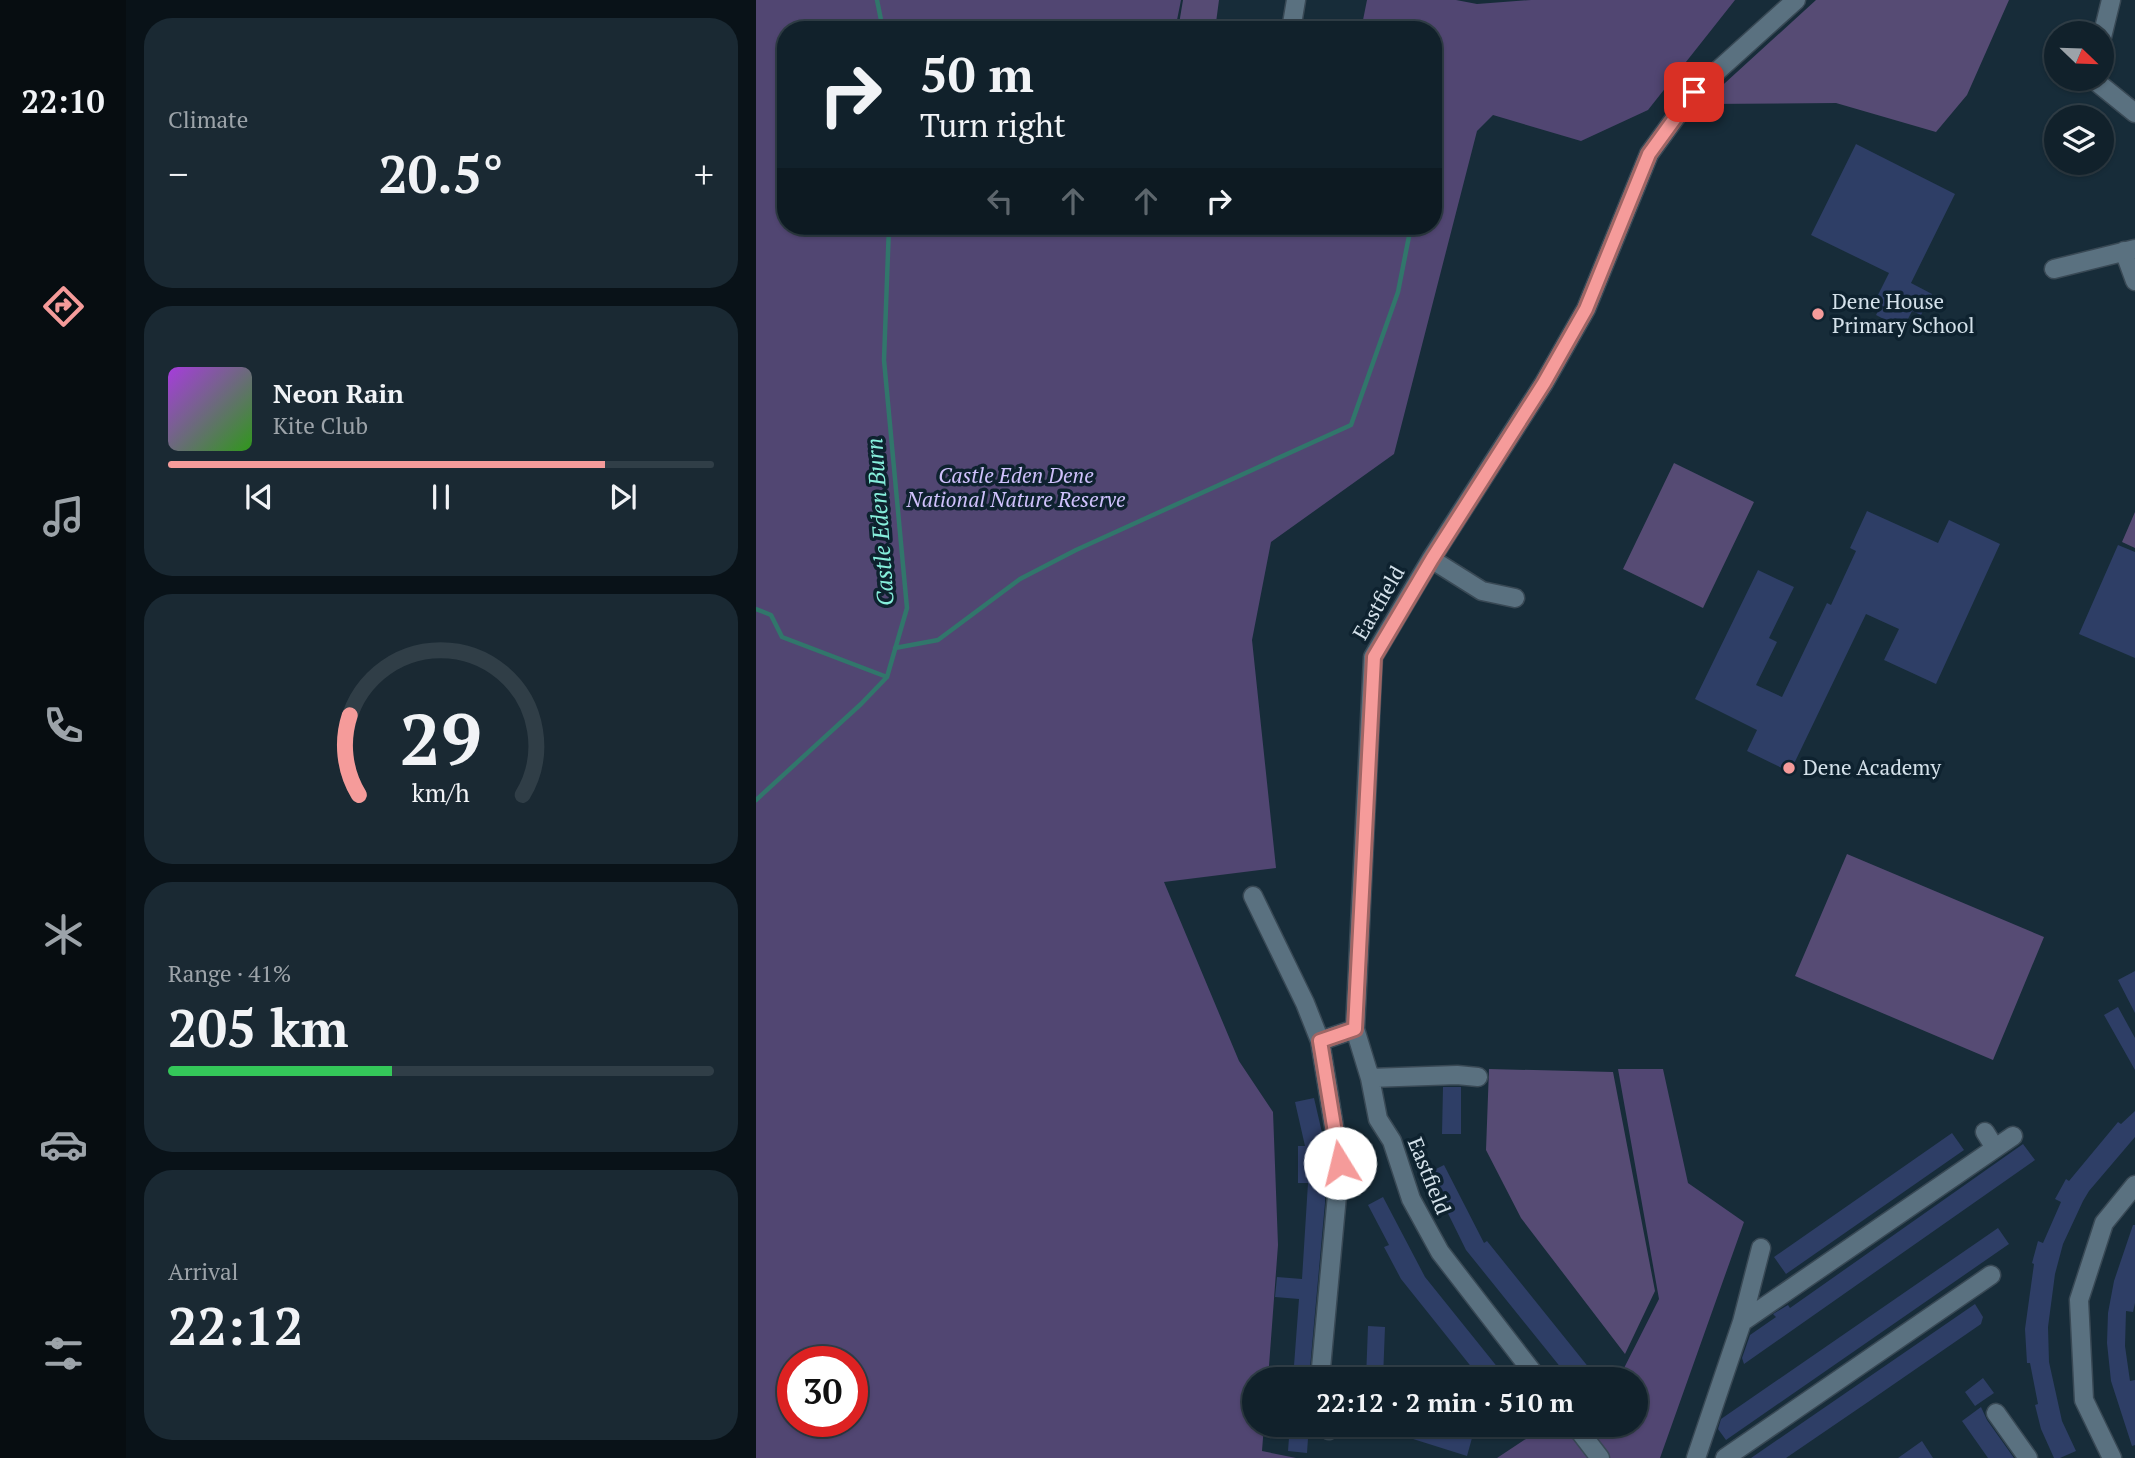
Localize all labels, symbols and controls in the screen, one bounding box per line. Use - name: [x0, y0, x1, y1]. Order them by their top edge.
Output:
- north arrow: [2044, 21, 2114, 91]
- map controls: [2044, 21, 2114, 175]
- text: 50 m: [920, 41, 1034, 106]
- icon: right: [805, 49, 896, 140]
- pin: [1664, 62, 1724, 122]
- icon: arrive: [1675, 73, 1713, 111]
- text: 22:10: [21, 80, 105, 122]
- text: Climate: [168, 104, 248, 135]
- text: Turn right: [920, 104, 1066, 146]
- button: layers: [2044, 105, 2114, 175]
- text: 20.5°: [378, 139, 504, 208]
- text: −: [168, 149, 188, 199]
- text: +: [694, 149, 714, 199]
- icon: left: [981, 182, 1019, 220]
- icon: ahead: [1054, 182, 1092, 220]
- icon: ahead: [1127, 182, 1165, 220]
- icon: right: [1200, 182, 1238, 220]
- icon: directions: [39, 282, 88, 331]
- place label: Dene House Primary School: [1832, 287, 1975, 339]
- marker: Dene House Primary School: [1810, 306, 1826, 322]
- text: Neon Rain: [273, 376, 404, 410]
- text: Kite Club: [273, 410, 368, 441]
- water label: Castle Eden Burn: [858, 437, 901, 607]
- park label: Castle Eden Dene National Nature Reserve: [906, 461, 1126, 513]
- icon: previous: [240, 478, 278, 516]
- icon: pause: [422, 478, 460, 516]
- icon: next: [604, 478, 642, 516]
- icon: music: [39, 492, 88, 541]
- street label: Eastfield: [1346, 560, 1411, 645]
- text: 29: [400, 689, 482, 786]
- icon: phone: [39, 701, 88, 750]
- place label: Dene Academy: [1803, 753, 1941, 781]
- marker: Dene Academy: [1781, 760, 1797, 776]
- text: km/h: [412, 776, 470, 809]
- icon: climate: [39, 910, 88, 959]
- text: Range · 41%: [168, 958, 291, 989]
- text: 205 km: [168, 993, 349, 1062]
- icon: car: [39, 1120, 88, 1169]
- position arrow: [1303, 1126, 1377, 1200]
- street label: Eastfield: [1402, 1133, 1458, 1219]
- text: Arrival: [168, 1256, 239, 1287]
- text: 22:12: [168, 1291, 303, 1360]
- icon: filters: [39, 1329, 88, 1378]
- speed limit sign: 30: [777, 1346, 868, 1437]
- text: 22:12 · 2 min · 510 m: [1316, 1385, 1574, 1419]

